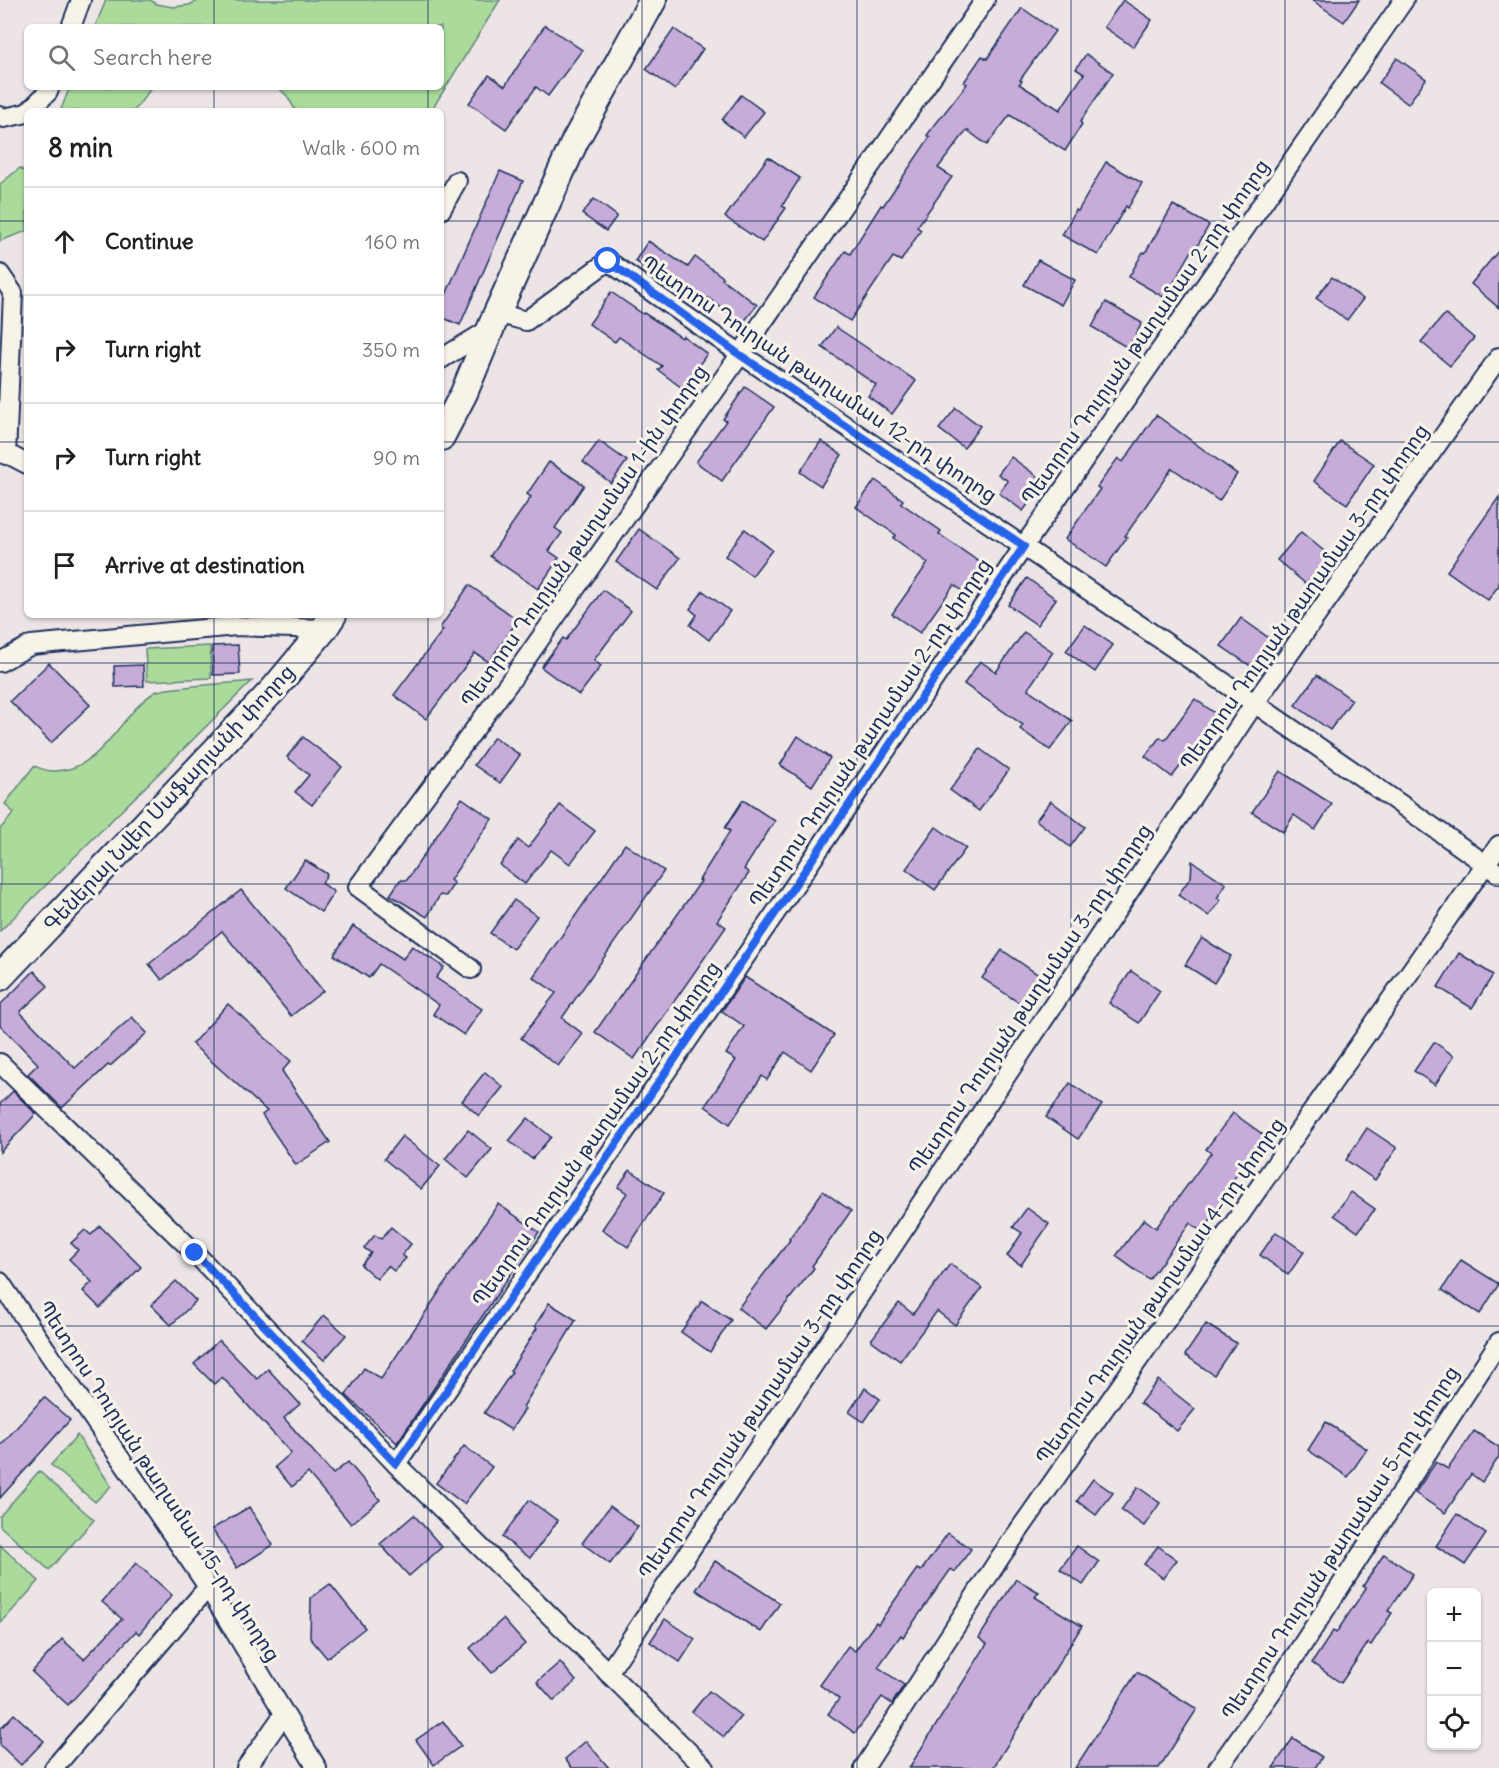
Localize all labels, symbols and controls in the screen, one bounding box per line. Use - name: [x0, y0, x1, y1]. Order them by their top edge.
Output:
- search box: [24, 24, 444, 90]
- icon: search: [45, 41, 78, 74]
- text: Search here: [93, 43, 212, 71]
- text: 8 min: [48, 131, 113, 164]
- text: Walk · 600 m: [302, 135, 420, 160]
- street label: Պետրոս Դուրյան թաղամաս 2-րդ փողոց: [1014, 154, 1275, 510]
- icon: ahead: [48, 225, 81, 258]
- text: Continue: [105, 227, 194, 255]
- text: 160 m: [365, 229, 420, 254]
- route start: [594, 247, 620, 273]
- street label: Պետրոս Դուրյան թաղամաս 12-րդ փողոց: [636, 249, 1003, 508]
- icon: right: [48, 333, 81, 366]
- text: Turn right: [105, 335, 201, 363]
- text: 350 m: [362, 337, 420, 362]
- street label: Պետրոս Դուրյան թաղամաս 1-ին փողոց: [454, 359, 713, 713]
- street label: Պետրոս Դուրյան թաղամաս 3-րդ փողոց: [1173, 418, 1434, 775]
- icon: right: [48, 441, 81, 474]
- text: Turn right: [105, 443, 201, 471]
- text: 90 m: [373, 445, 420, 470]
- icon: arrive: [48, 549, 81, 582]
- text: Arrive at destination: [105, 551, 305, 579]
- street label: Պետրոս Դուրյան թաղամաս 2-րդ փողոց: [742, 553, 997, 913]
- street label: Գեներալ Նվեր Սաֆարյանի փողոց: [37, 658, 300, 937]
- street label: Պետրոս Դուրյան թաղամաս 3-րդ փողոց: [902, 818, 1157, 1179]
- street label: Պետրոս Դուրյան թաղամաս 2-րդ փողոց: [465, 956, 726, 1312]
- street label: Պետրոս Դուրյան թաղամաս 4-րդ փողոց: [1029, 1112, 1290, 1469]
- street label: Պետրոս Դուրյան թաղամաս 3-րդ փողոց: [632, 1223, 887, 1584]
- route end: [181, 1239, 207, 1265]
- street label: Պետրոս Դուրյան թաղամաս 15-րդ փողոց: [32, 1295, 287, 1667]
- street label: Պետրոս Դուրյան թաղամաս 5-րդ փողոց: [1215, 1360, 1465, 1725]
- map controls: [1427, 1588, 1481, 1750]
- button: +: [1427, 1588, 1481, 1642]
- button: −: [1427, 1642, 1481, 1696]
- button: locate: [1427, 1696, 1481, 1750]

